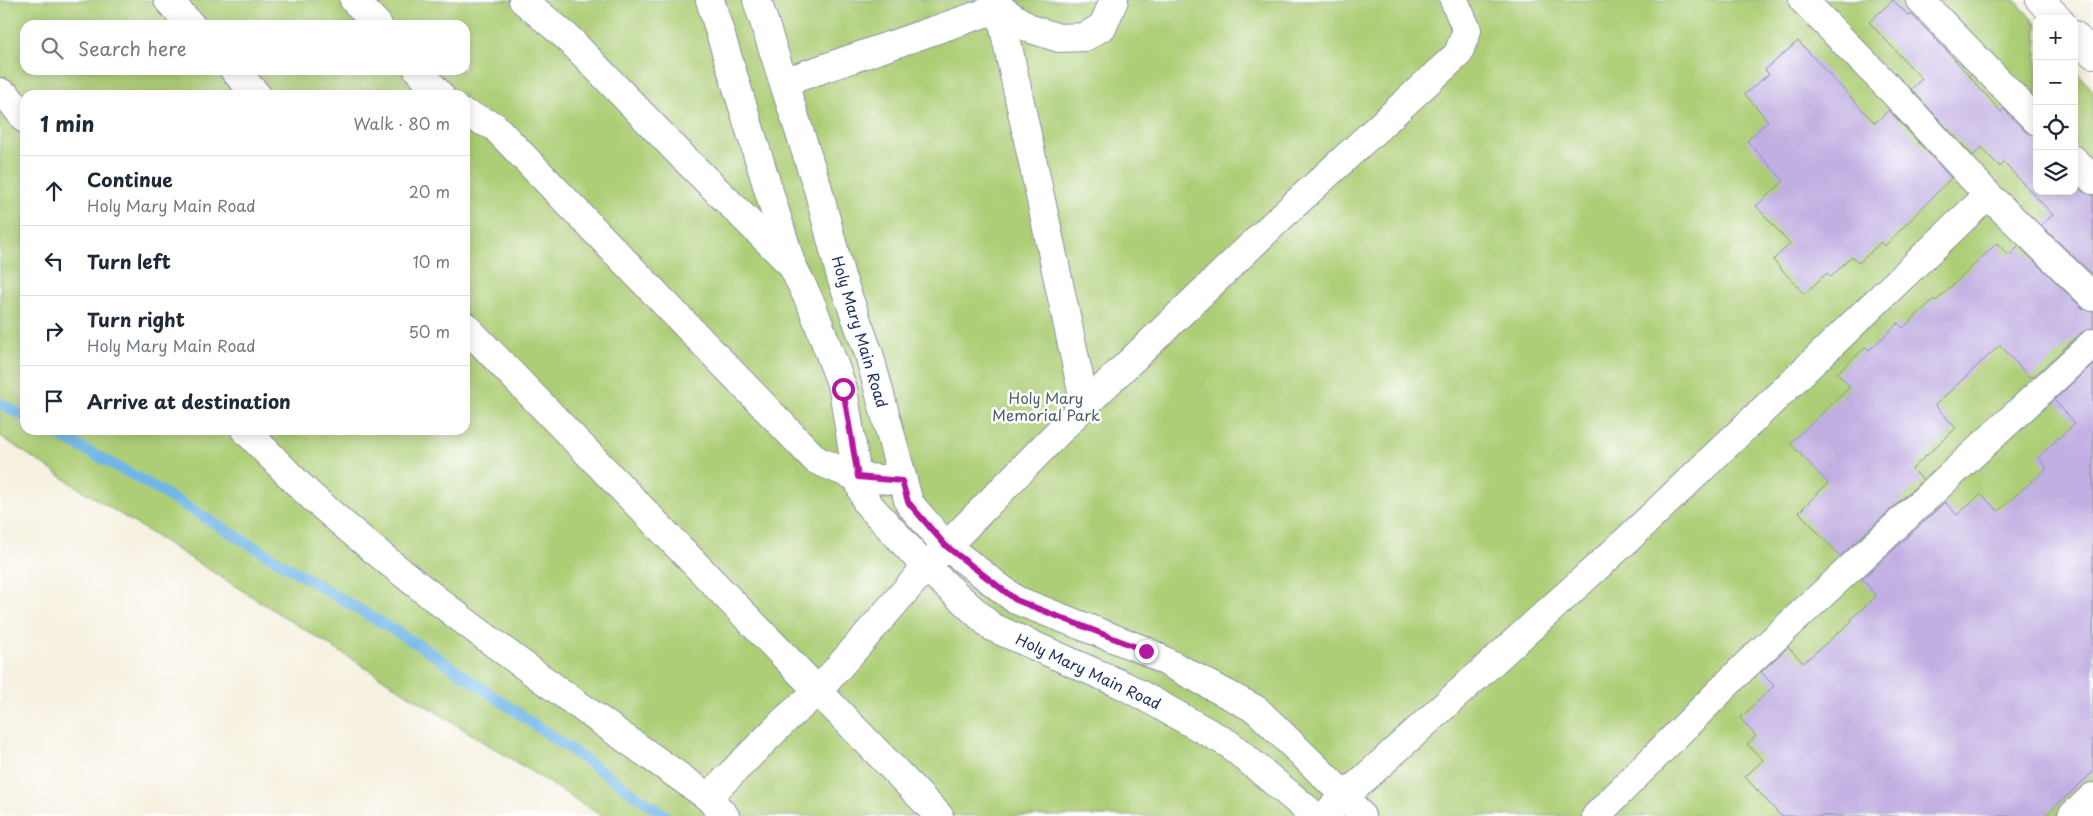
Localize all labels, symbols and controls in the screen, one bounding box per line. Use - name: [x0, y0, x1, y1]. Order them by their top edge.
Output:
- map controls: [2033, 15, 2078, 195]
- button: +: [2033, 15, 2078, 60]
- search box: [20, 20, 470, 75]
- icon: search: [38, 34, 66, 62]
- text: Search here: [78, 34, 187, 62]
- button: −: [2033, 60, 2078, 105]
- button: locate: [2033, 105, 2078, 150]
- text: 1 min: [40, 107, 94, 139]
- text: Walk · 80 m: [353, 111, 450, 135]
- button: layers: [2033, 150, 2078, 195]
- text: Continue: [87, 165, 173, 193]
- icon: ahead: [40, 177, 68, 205]
- text: 20 m: [409, 179, 450, 203]
- text: Holy Mary Main Road: [87, 193, 255, 217]
- icon: left: [40, 247, 68, 275]
- text: Turn left: [87, 247, 171, 275]
- text: 10 m: [413, 249, 450, 273]
- street label: Holy Mary Main Road: [826, 253, 895, 410]
- text: Turn right: [87, 305, 185, 333]
- icon: right: [40, 317, 68, 345]
- text: 50 m: [409, 319, 450, 343]
- text: Holy Mary Main Road: [87, 333, 255, 357]
- route start: [832, 378, 855, 401]
- park label: Holy Mary Memorial Park: [992, 386, 1100, 426]
- icon: arrive: [40, 387, 68, 415]
- text: Arrive at destination: [87, 387, 291, 415]
- street label: Holy Mary Main Road: [1012, 627, 1165, 714]
- route end: [1135, 640, 1158, 663]

